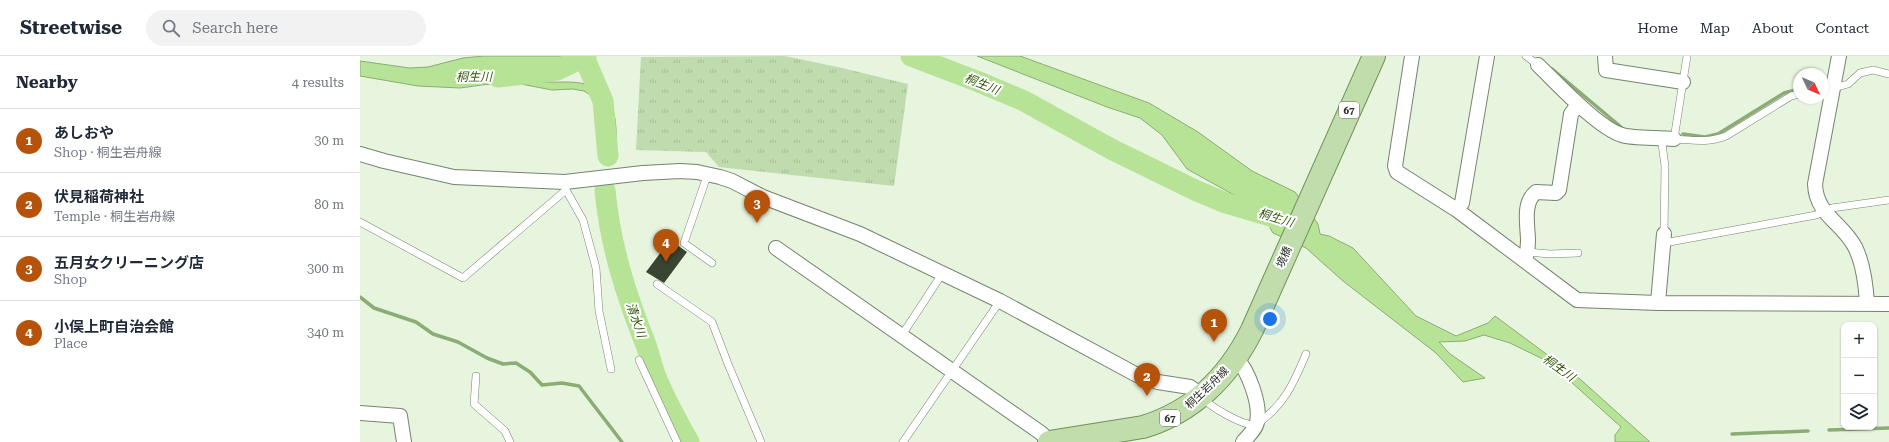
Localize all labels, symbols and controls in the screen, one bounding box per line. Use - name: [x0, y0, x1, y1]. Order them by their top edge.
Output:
- search box: [146, 10, 426, 46]
- text: Streetwise: [20, 16, 122, 39]
- icon: search: [160, 17, 182, 39]
- text: Search here: [192, 19, 278, 37]
- text: Home: [1637, 20, 1678, 36]
- text: Map: [1700, 20, 1730, 36]
- text: About: [1752, 20, 1794, 36]
- text: Contact: [1816, 20, 1869, 36]
- north arrow: [1793, 68, 1829, 104]
- water label: 桐生川: [456, 70, 494, 84]
- water label: 桐生川: [963, 71, 1003, 98]
- text: Nearby: [16, 72, 78, 92]
- text: 4 results: [292, 75, 344, 90]
- road number: 67: [1339, 102, 1359, 118]
- text: あしおや: [54, 124, 114, 142]
- text: 1: [25, 133, 33, 148]
- text: 30 m: [314, 133, 344, 148]
- text: Shop · 桐生岩舟線: [54, 145, 162, 160]
- text: 伏見稲荷神社: [54, 188, 144, 206]
- pin: 3: [744, 190, 770, 223]
- text: 2: [25, 197, 33, 212]
- text: 80 m: [314, 197, 344, 212]
- water label: 桐生川: [1257, 206, 1297, 231]
- text: Temple · 桐生岩舟線: [54, 209, 175, 224]
- pin: 4: [653, 229, 679, 262]
- street label: 境橋: [1274, 244, 1294, 270]
- text: 五月女クリーニング店: [54, 254, 204, 272]
- text: 3: [25, 261, 33, 276]
- text: 300 m: [307, 261, 344, 276]
- text: Shop: [54, 272, 87, 287]
- water label: 清水川: [624, 301, 649, 341]
- pin: 1: [1201, 309, 1227, 342]
- your location: [1260, 309, 1280, 329]
- text: 小俣上町自治会館: [54, 318, 174, 336]
- map controls: [1841, 322, 1877, 430]
- button: +: [1841, 322, 1877, 358]
- text: 4: [25, 325, 33, 340]
- text: 340 m: [307, 325, 344, 340]
- text: Place: [54, 336, 88, 351]
- water label: 桐生川: [1540, 352, 1579, 385]
- button: −: [1841, 358, 1877, 394]
- pin: 2: [1134, 363, 1160, 396]
- street label: 桐生岩舟線: [1183, 364, 1231, 412]
- button: layers: [1841, 394, 1877, 430]
- road number: 67: [1160, 410, 1180, 426]

